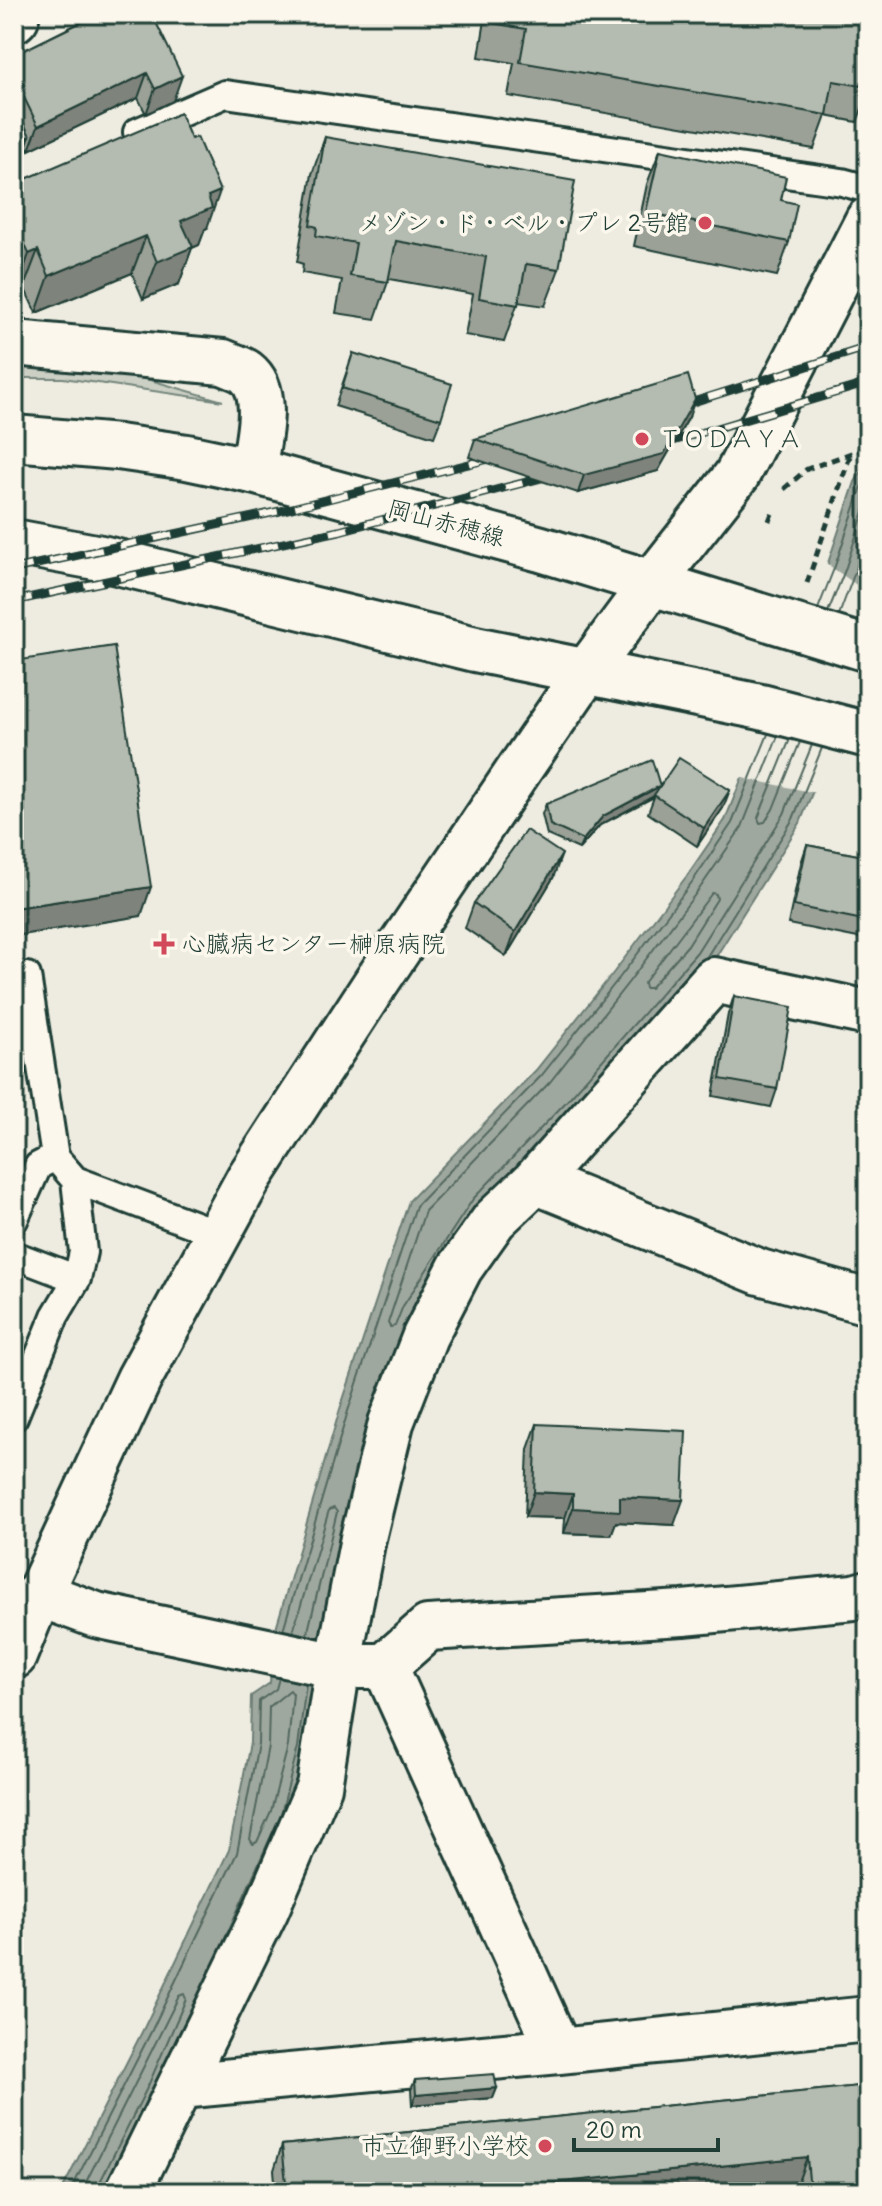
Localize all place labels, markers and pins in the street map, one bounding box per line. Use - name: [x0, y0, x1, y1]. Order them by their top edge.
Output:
- place label: メゾン・ド・ベル・プレ 2号館: [358, 207, 689, 237]
- marker: メゾン・ド・ベル・プレ 2号館: [696, 214, 714, 232]
- place label: ＴＯＤＡＹＡ: [658, 423, 802, 453]
- marker: ＴＯＤＡＹＡ: [633, 430, 651, 448]
- place label: 心臓病センター榊原病院: [182, 928, 445, 958]
- marker: 心臓病センター榊原病院: [153, 933, 175, 955]
- place label: 市立御野小学校: [361, 2130, 529, 2160]
- marker: 市立御野小学校: [536, 2137, 554, 2155]

